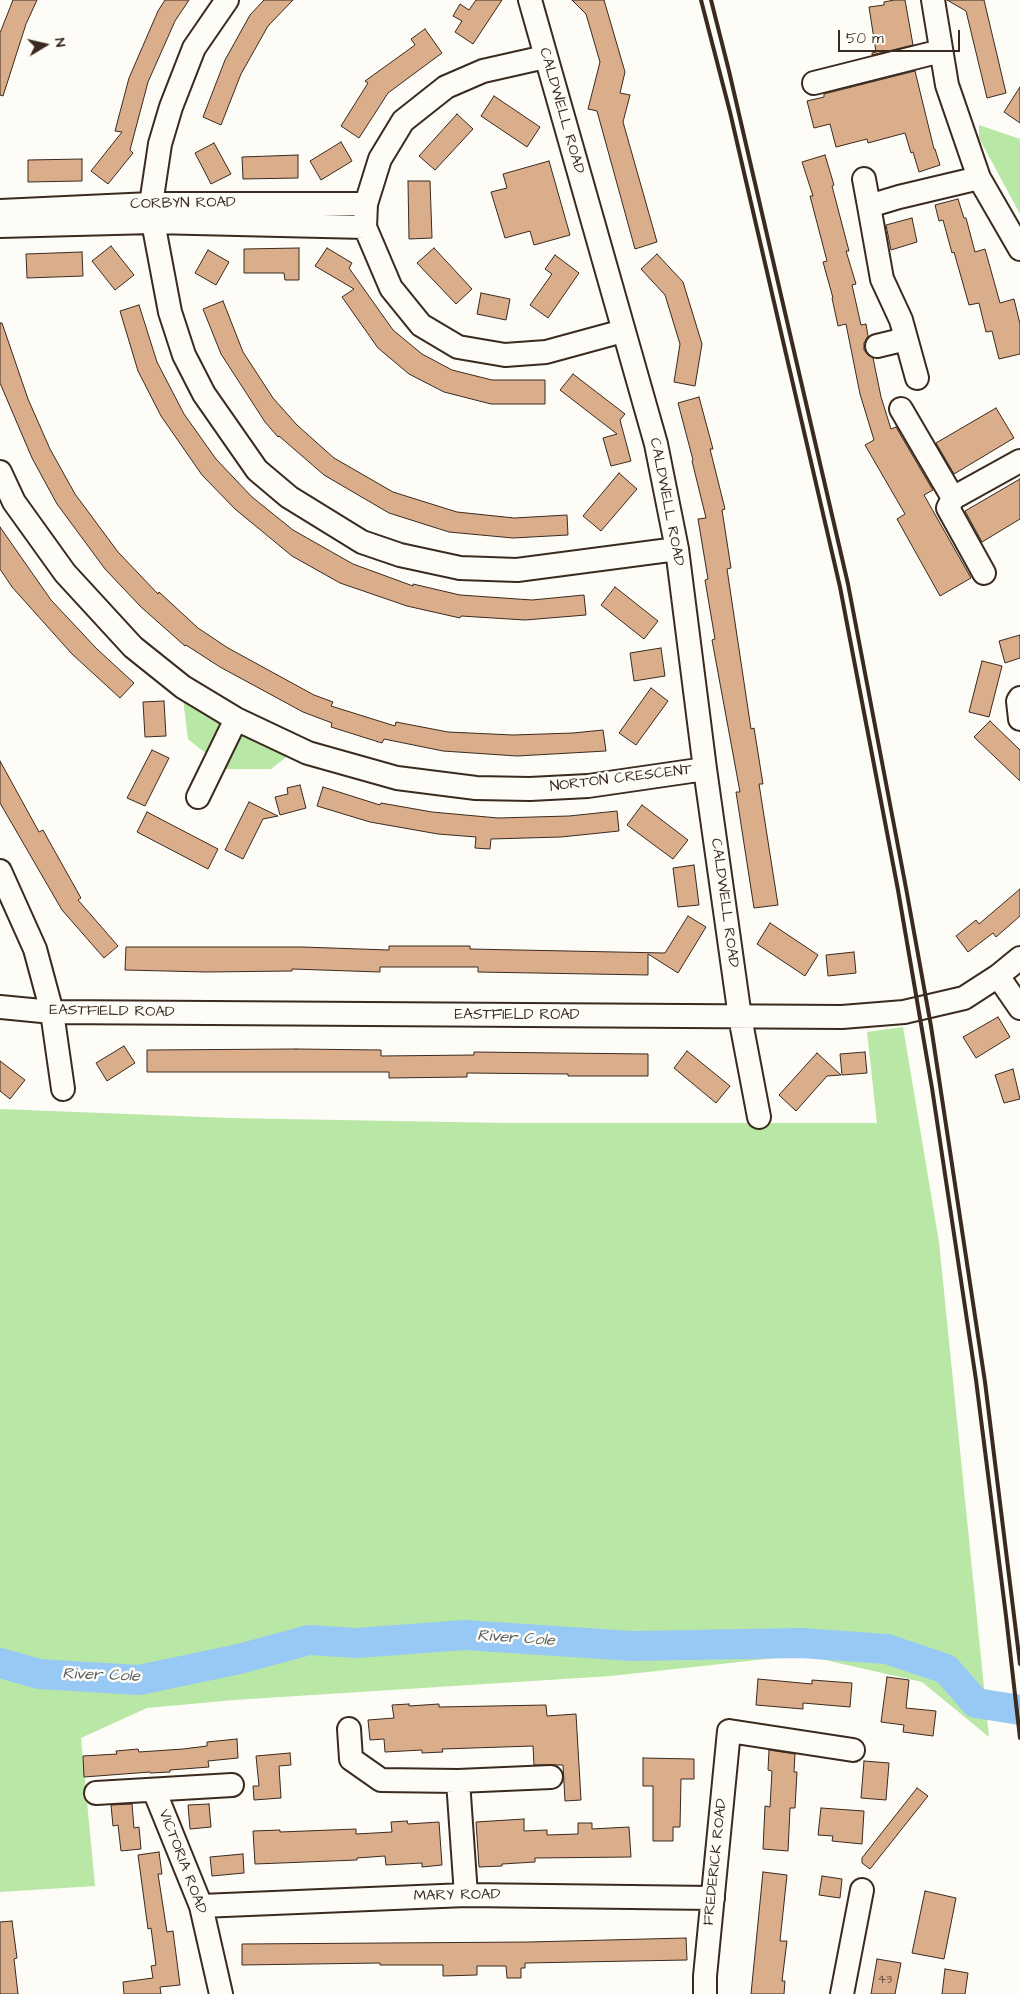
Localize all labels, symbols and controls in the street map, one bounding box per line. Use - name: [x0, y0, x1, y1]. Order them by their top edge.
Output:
- north arrow: [20, 20, 70, 70]
- scale bar: [840, 20, 962, 52]
- text: 50 m: [846, 28, 884, 49]
- text: N: [49, 37, 70, 49]
- street label: CALDWELL ROAD: [534, 46, 588, 176]
- street label: CORBYN ROAD: [130, 194, 236, 214]
- street label: CALDWELL ROAD: [645, 436, 687, 568]
- street label: NORTON CRESCENT: [549, 761, 693, 797]
- street label: CALDWELL ROAD: [706, 837, 742, 969]
- street label: EASTFIELD ROAD: [49, 1002, 175, 1022]
- street label: EASTFIELD ROAD: [454, 1007, 580, 1025]
- water label: River Cole: [477, 1627, 555, 1651]
- water label: River Cole: [62, 1665, 140, 1687]
- street label: FREDERICK ROAD: [700, 1798, 732, 1926]
- street label: VICTORIA ROAD: [154, 1807, 210, 1917]
- street label: MARY ROAD: [413, 1886, 501, 1906]
- house number: 43: [878, 1973, 892, 1987]

